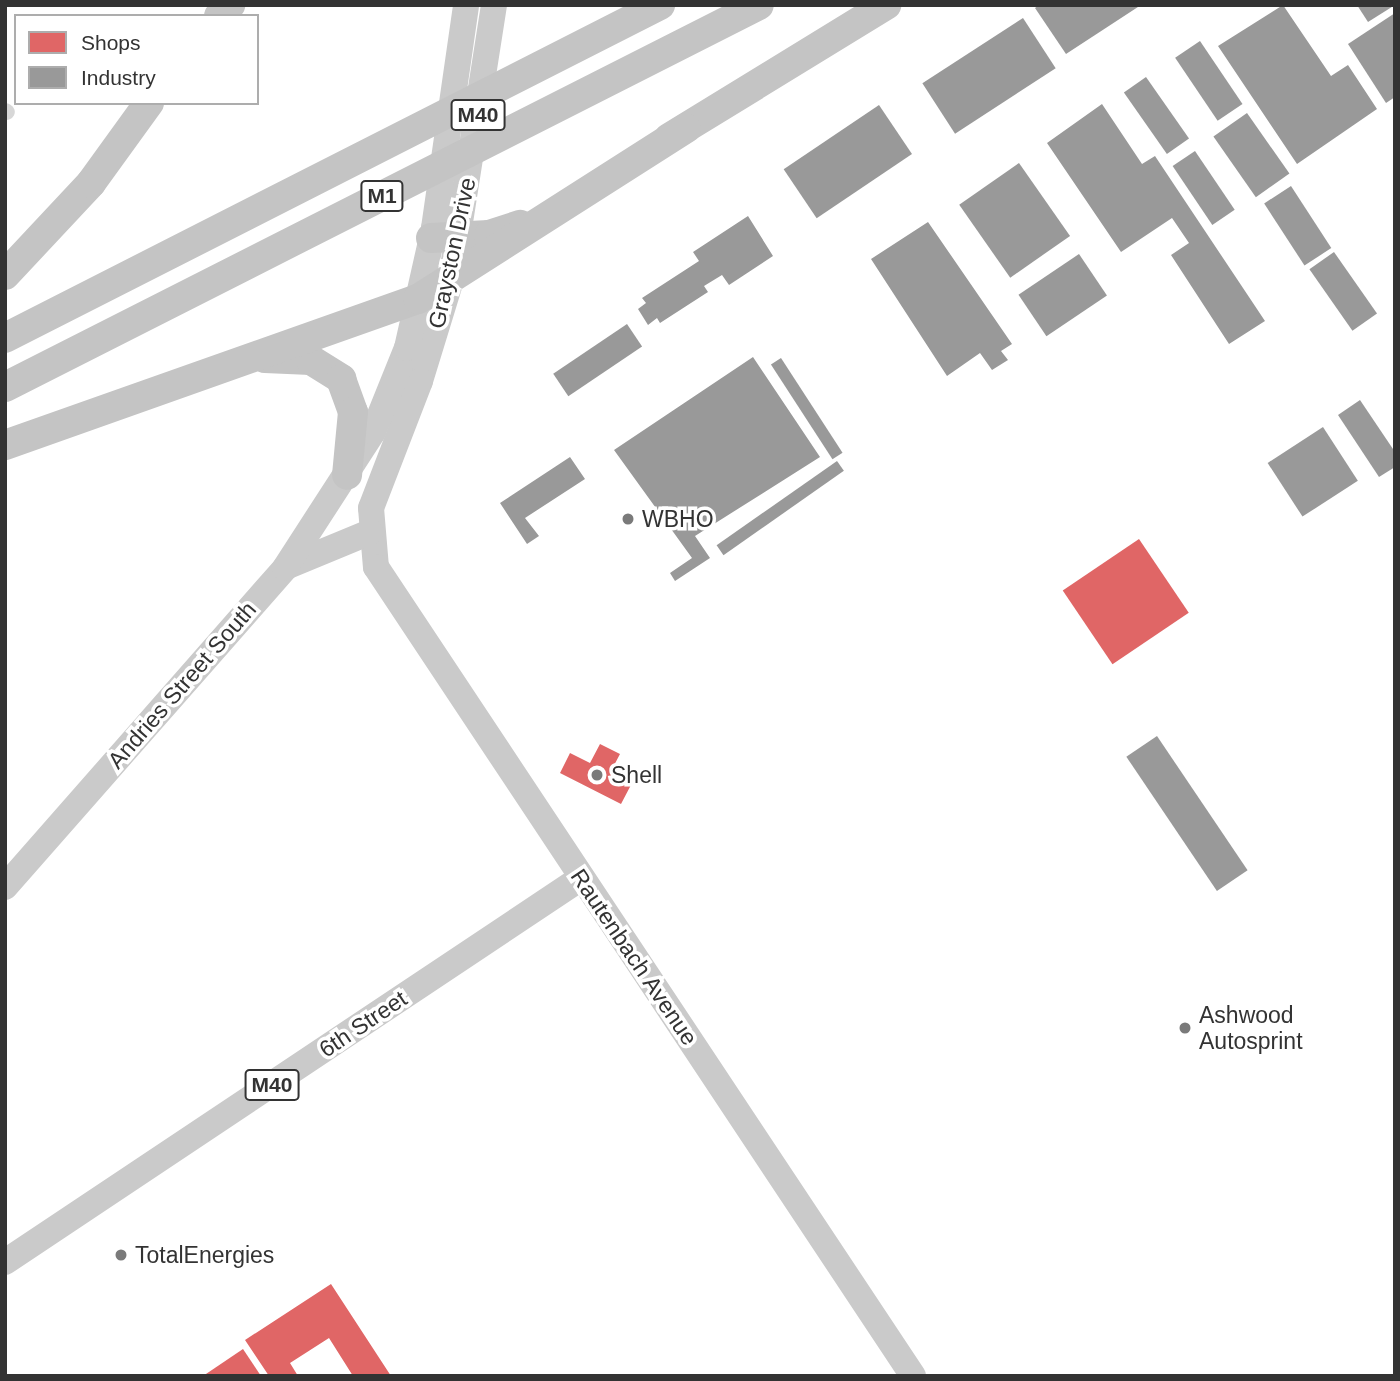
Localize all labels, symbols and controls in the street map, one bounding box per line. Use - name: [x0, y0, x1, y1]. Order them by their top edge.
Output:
- legend: [14, 14, 259, 105]
- text: Shops: [81, 31, 141, 54]
- text: Industry: [81, 66, 156, 89]
- road number: M40: [450, 97, 506, 132]
- street label: Grayston Drive: [423, 175, 481, 331]
- road number: M1: [359, 178, 405, 214]
- place label: WBHO: [642, 505, 714, 533]
- marker: WBHO: [620, 511, 636, 527]
- street label: Andries Street South: [102, 596, 262, 774]
- place label: Shell: [611, 761, 662, 789]
- marker: Shell: [589, 767, 605, 783]
- street label: Rautenbach Avenue: [564, 863, 704, 1051]
- street label: 6th Street: [314, 985, 412, 1063]
- place label: Ashwood Autosprint: [1199, 1001, 1303, 1055]
- marker: Ashwood Autosprint: [1177, 1020, 1193, 1036]
- road number: M40: [244, 1068, 300, 1102]
- place label: TotalEnergies: [135, 1241, 274, 1269]
- marker: TotalEnergies: [113, 1247, 129, 1263]

